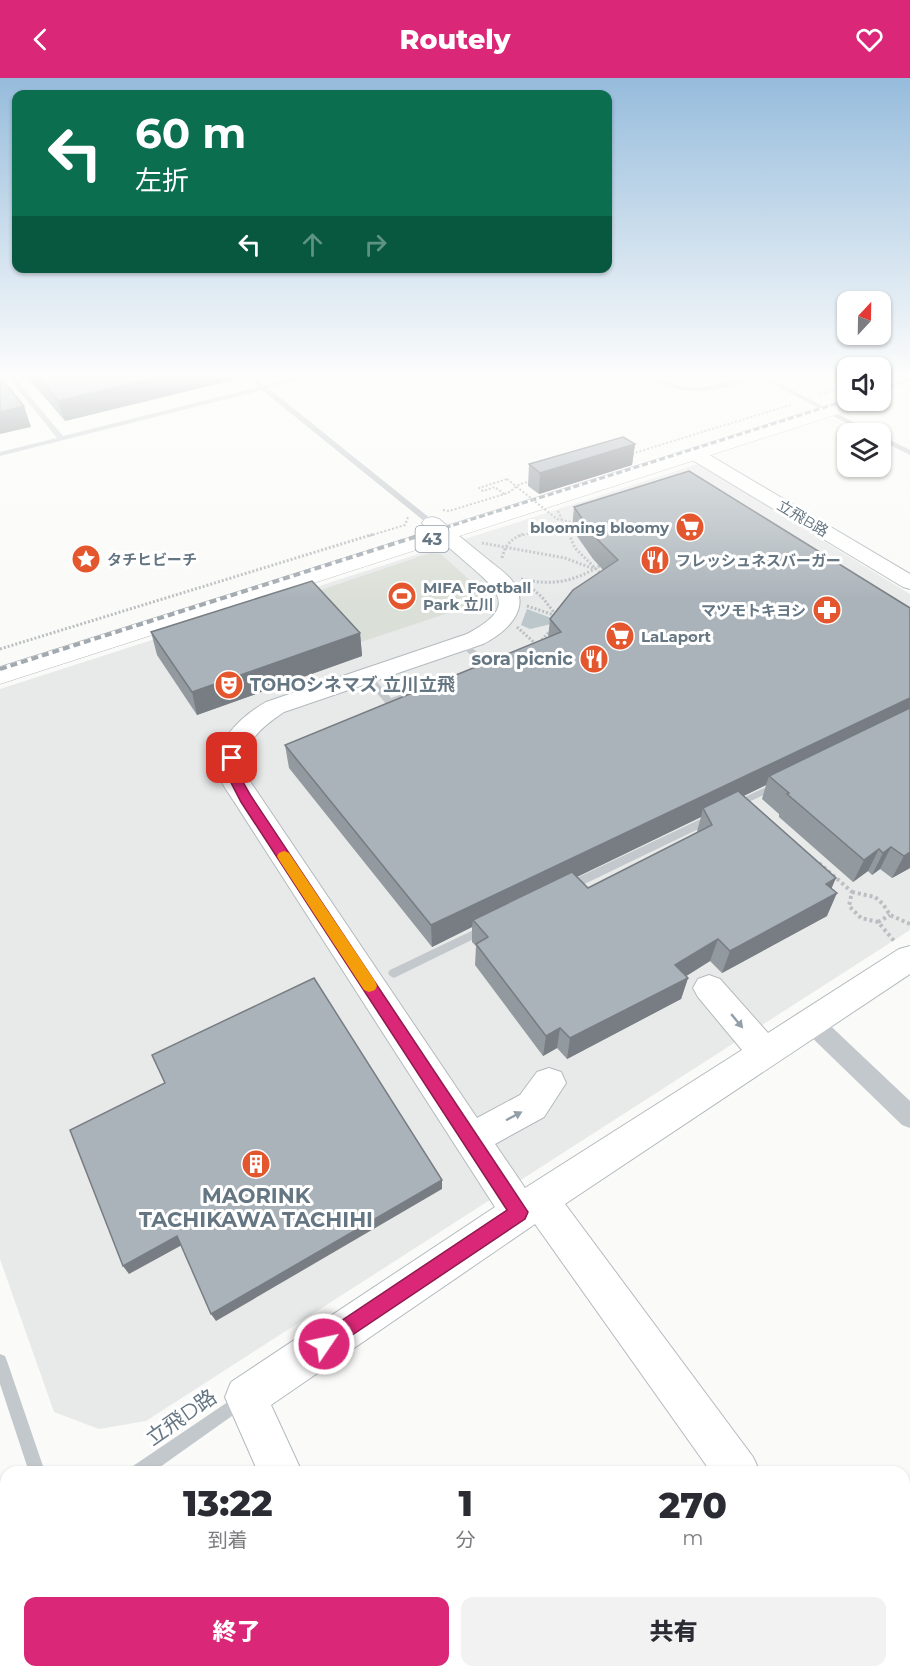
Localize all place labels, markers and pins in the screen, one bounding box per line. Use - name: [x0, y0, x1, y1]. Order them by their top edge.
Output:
- supermarket icon: blooming bloomy: [674, 511, 706, 543]
- place label: blooming bloomy: [530, 518, 670, 537]
- place icon: タチヒビーチ: [70, 543, 102, 575]
- restaurant icon: フレッシュネスバーガー: [639, 544, 671, 576]
- place label: タチヒビーチ: [107, 550, 197, 569]
- place label: フレッシュネスバーガー: [676, 551, 841, 570]
- place label: MIFA Football Park 立川: [423, 578, 531, 614]
- sports icon: MIFA Football Park 立川: [386, 580, 418, 612]
- pharmacy icon: マツモトキヨシ: [811, 594, 843, 626]
- place label: マツモトキヨシ: [701, 601, 806, 620]
- supermarket icon: LaLaport: [604, 620, 636, 652]
- place label: LaLaport: [641, 627, 712, 646]
- restaurant icon: sora picnic: [578, 643, 610, 675]
- place label: sora picnic: [471, 648, 573, 670]
- theatre icon: TOHOシネマズ 立川立飛: [213, 669, 245, 701]
- place label: TOHOシネマズ 立川立飛: [250, 674, 455, 696]
- pin: [206, 732, 257, 783]
- building icon: MAORINK TACHIKAWA TACHIHI: [240, 1148, 272, 1180]
- place label: MAORINK TACHIKAWA TACHIHI: [139, 1183, 373, 1232]

